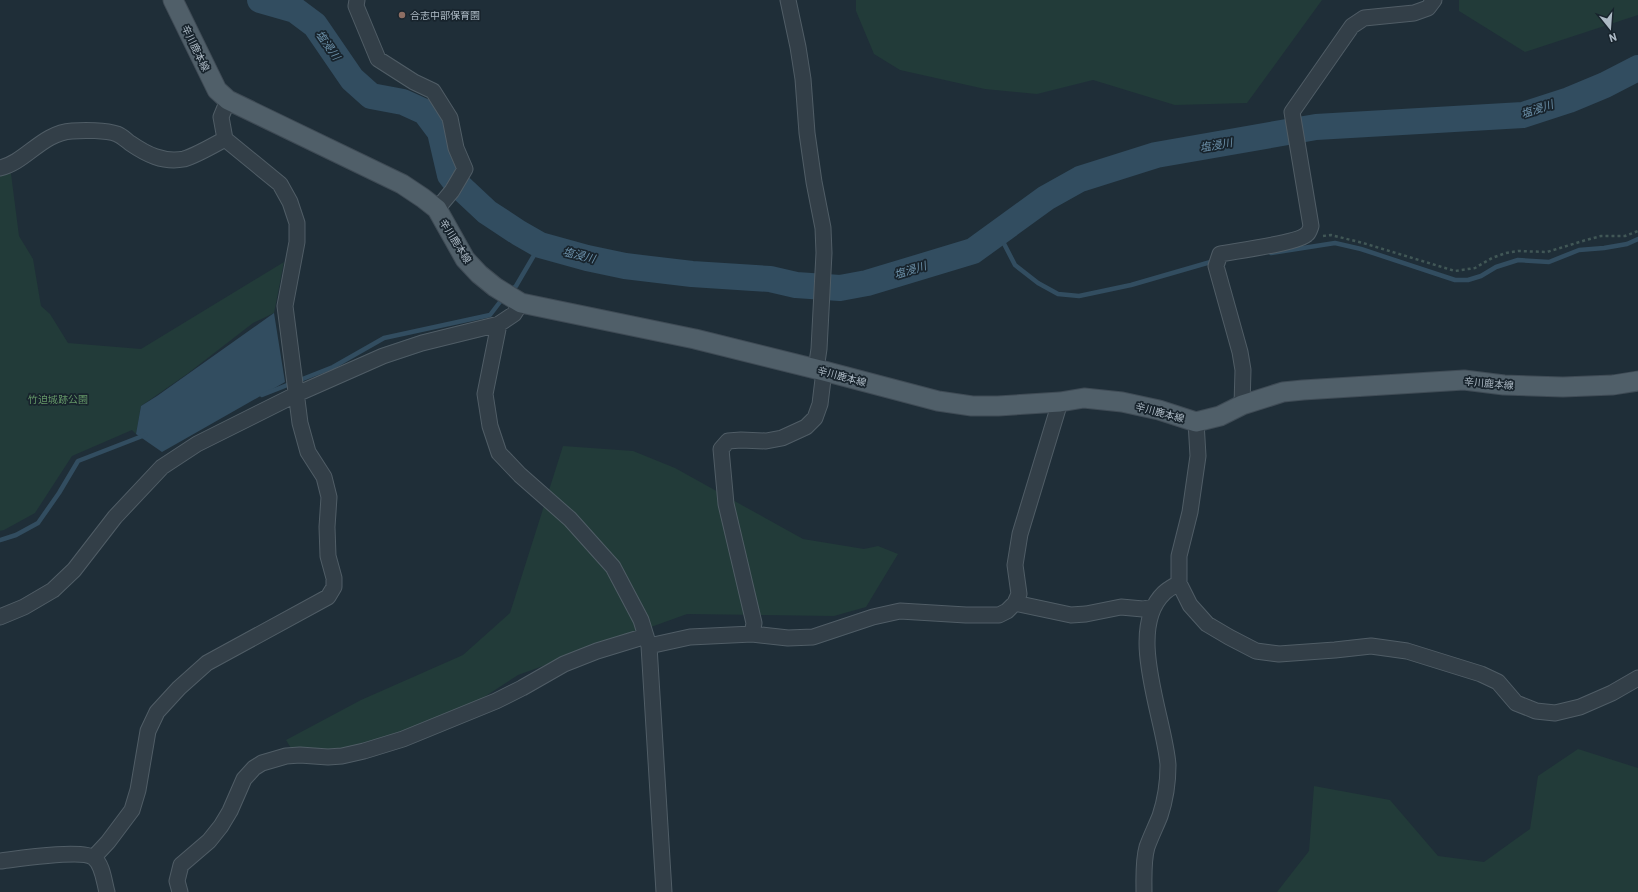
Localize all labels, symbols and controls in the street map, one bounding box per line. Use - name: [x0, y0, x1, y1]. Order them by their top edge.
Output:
- north arrow: [1590, 8, 1630, 48]
- place label: 合志中部保育園: [410, 9, 480, 21]
- marker: 合志中部保育園: [397, 10, 407, 20]
- street label: 辛川鹿本線: [180, 23, 212, 73]
- water label: 塩浸川: [314, 27, 344, 63]
- text: N: [1608, 31, 1618, 45]
- water label: 塩浸川: [1519, 97, 1555, 120]
- water label: 塩浸川: [1199, 135, 1234, 154]
- street label: 辛川鹿本線: [438, 217, 474, 265]
- water label: 塩浸川: [562, 244, 598, 265]
- water label: 塩浸川: [892, 258, 928, 281]
- street label: 辛川鹿本線: [816, 364, 868, 388]
- street label: 辛川鹿本線: [1464, 375, 1514, 391]
- park label: 竹迫城跡公園: [28, 393, 88, 405]
- street label: 辛川鹿本線: [1134, 400, 1186, 424]

